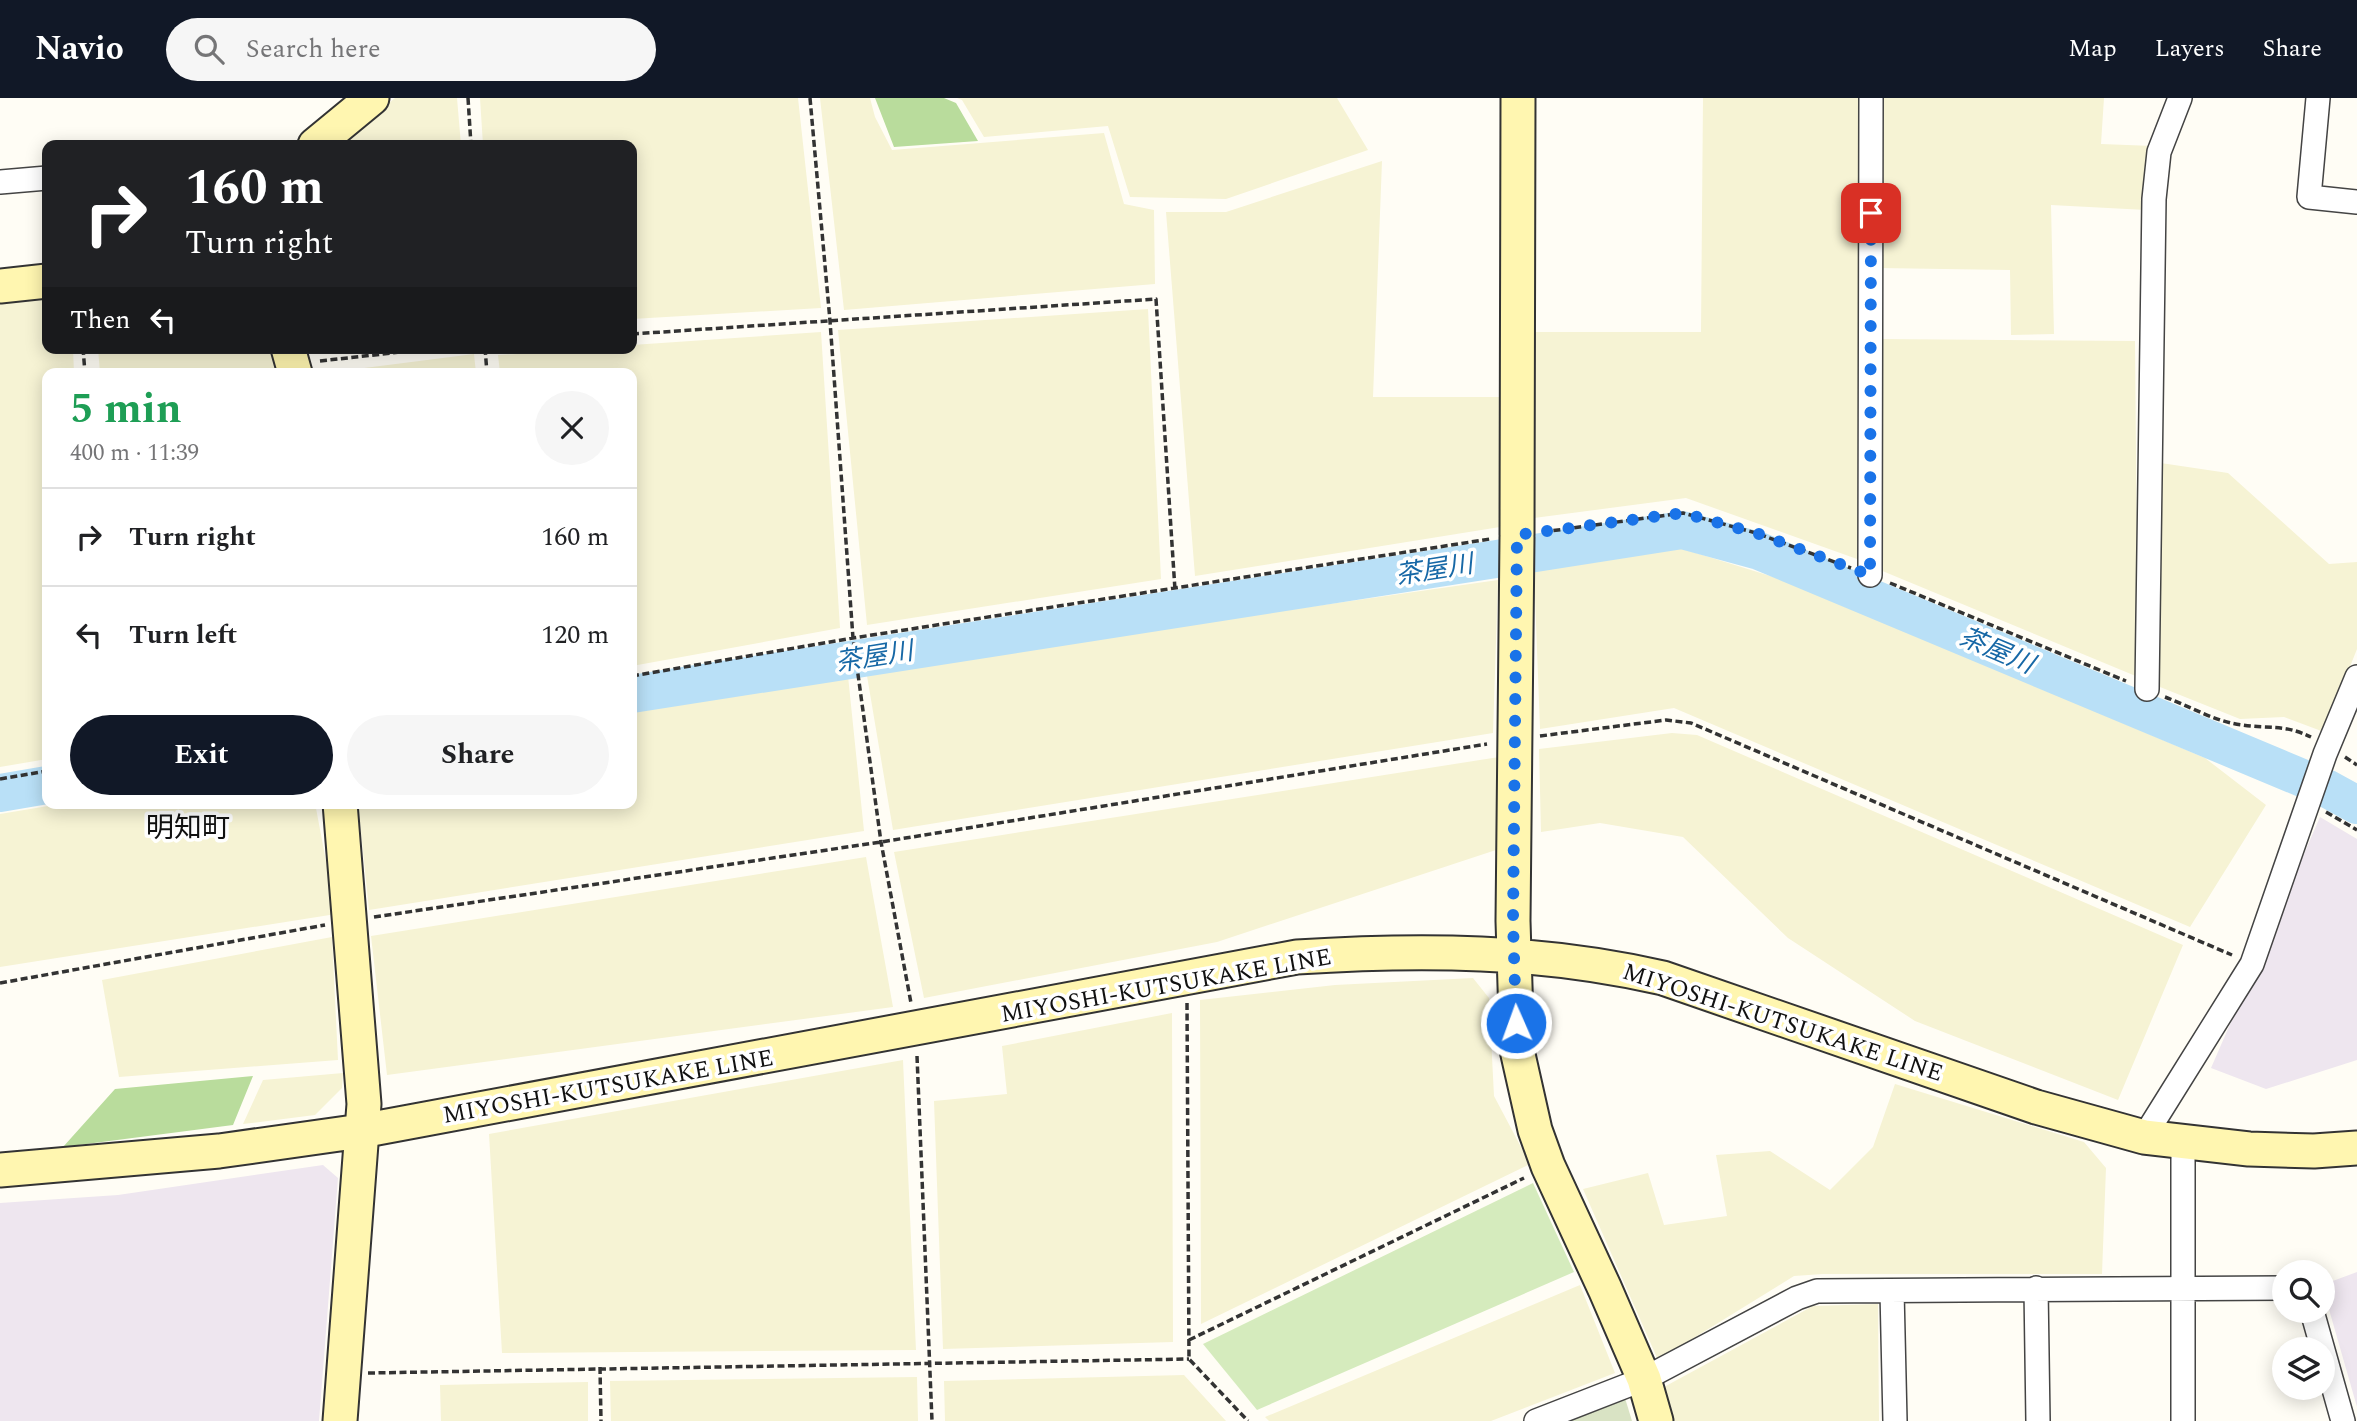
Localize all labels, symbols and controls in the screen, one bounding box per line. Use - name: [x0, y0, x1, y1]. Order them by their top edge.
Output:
- search box: [166, 18, 656, 81]
- text: Navio: [35, 24, 124, 74]
- text: Search here: [246, 29, 381, 69]
- icon: search: [190, 30, 228, 68]
- text: Map: [2068, 31, 2117, 67]
- text: Layers: [2155, 31, 2225, 67]
- text: Share: [2263, 31, 2322, 67]
- text: 160 m: [185, 151, 324, 226]
- icon: right: [70, 168, 161, 259]
- pin: [1841, 183, 1901, 243]
- icon: arrive: [1852, 194, 1890, 232]
- text: Turn right: [185, 219, 333, 268]
- text: Then: [70, 300, 130, 340]
- icon: left: [144, 301, 182, 339]
- text: 5 min: [70, 378, 182, 441]
- button: close: [535, 391, 609, 465]
- text: 400 m · 11:39: [70, 436, 199, 471]
- text: Turn right: [129, 517, 256, 557]
- text: 160 m: [541, 517, 609, 557]
- icon: right: [70, 518, 108, 556]
- water label: 茶屋川: [1393, 544, 1479, 596]
- text: Turn left: [129, 615, 237, 655]
- text: 120 m: [541, 615, 609, 655]
- icon: left: [70, 616, 108, 654]
- water label: 茶屋川: [1953, 617, 2043, 686]
- water label: 茶屋川: [833, 631, 919, 683]
- button: Exit: [70, 715, 333, 795]
- button: Share: [347, 715, 609, 795]
- district label: 明知町: [146, 807, 230, 850]
- street label: MIYOSHI-KUTSUKAKE LINE: [998, 939, 1334, 1033]
- street label: MIYOSHI-KUTSUKAKE LINE: [1618, 954, 1948, 1092]
- position arrow: [1479, 986, 1553, 1060]
- street label: MIYOSHI-KUTSUKAKE LINE: [440, 1040, 776, 1134]
- map controls: [2272, 1260, 2335, 1400]
- button: search: [2272, 1260, 2335, 1323]
- button: layers: [2272, 1337, 2335, 1400]

